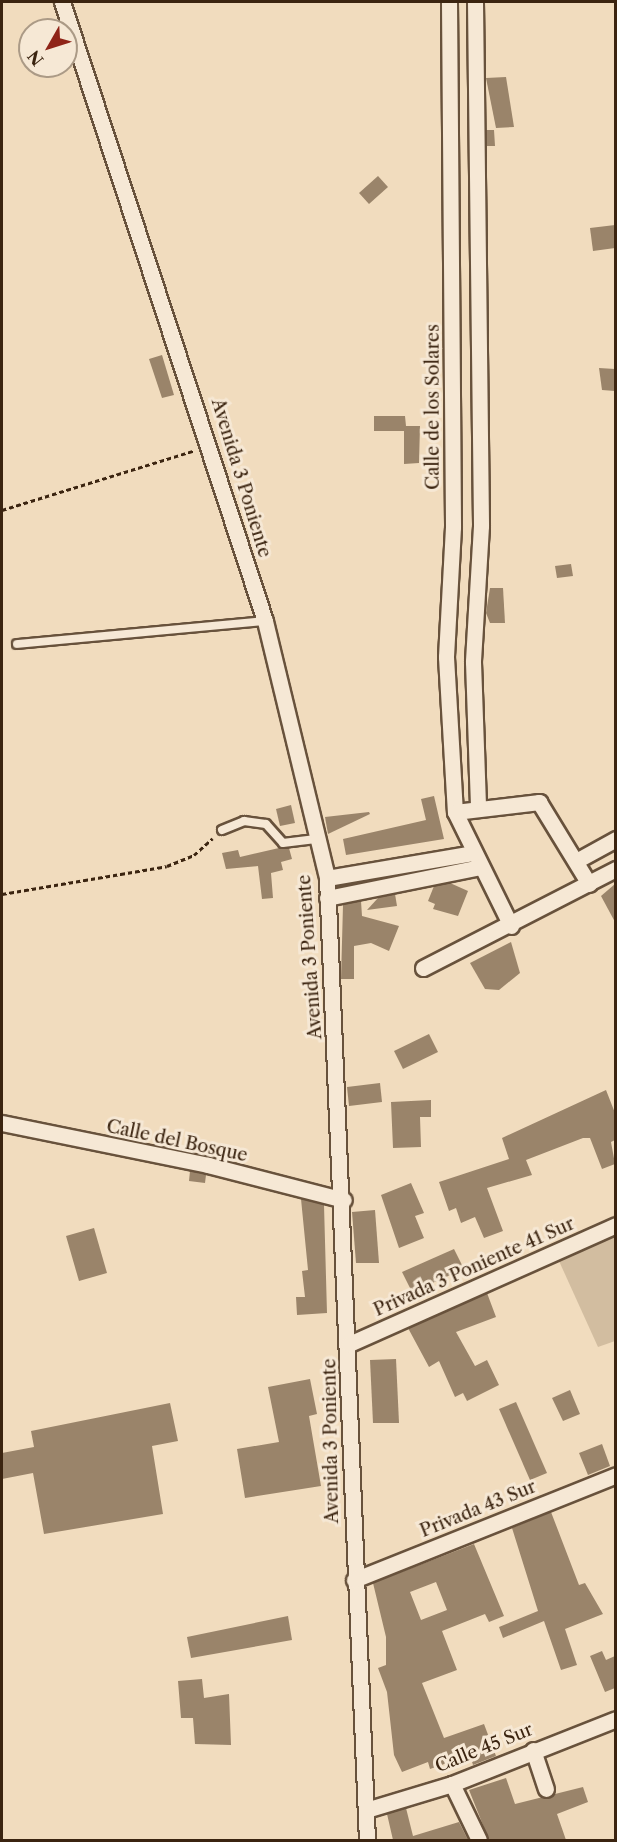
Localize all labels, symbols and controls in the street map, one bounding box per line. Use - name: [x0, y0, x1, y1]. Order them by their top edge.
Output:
- north arrow: [18, 18, 78, 78]
- text: N: [23, 46, 48, 70]
- street label: Calle de los Solares: [422, 324, 444, 490]
- street label: Avenida 3 Poniente: [207, 396, 275, 560]
- street label: Avenida 3 Poniente: [293, 874, 327, 1040]
- street label: Calle del Bosque: [105, 1116, 249, 1166]
- street label: Privada 3 Poniente 41 Sur: [370, 1213, 578, 1321]
- street label: Avenida 3 Poniente: [319, 1358, 343, 1524]
- street label: Privada 43 Sur: [417, 1476, 539, 1542]
- street label: Calle 45 Sur: [432, 1719, 536, 1777]

